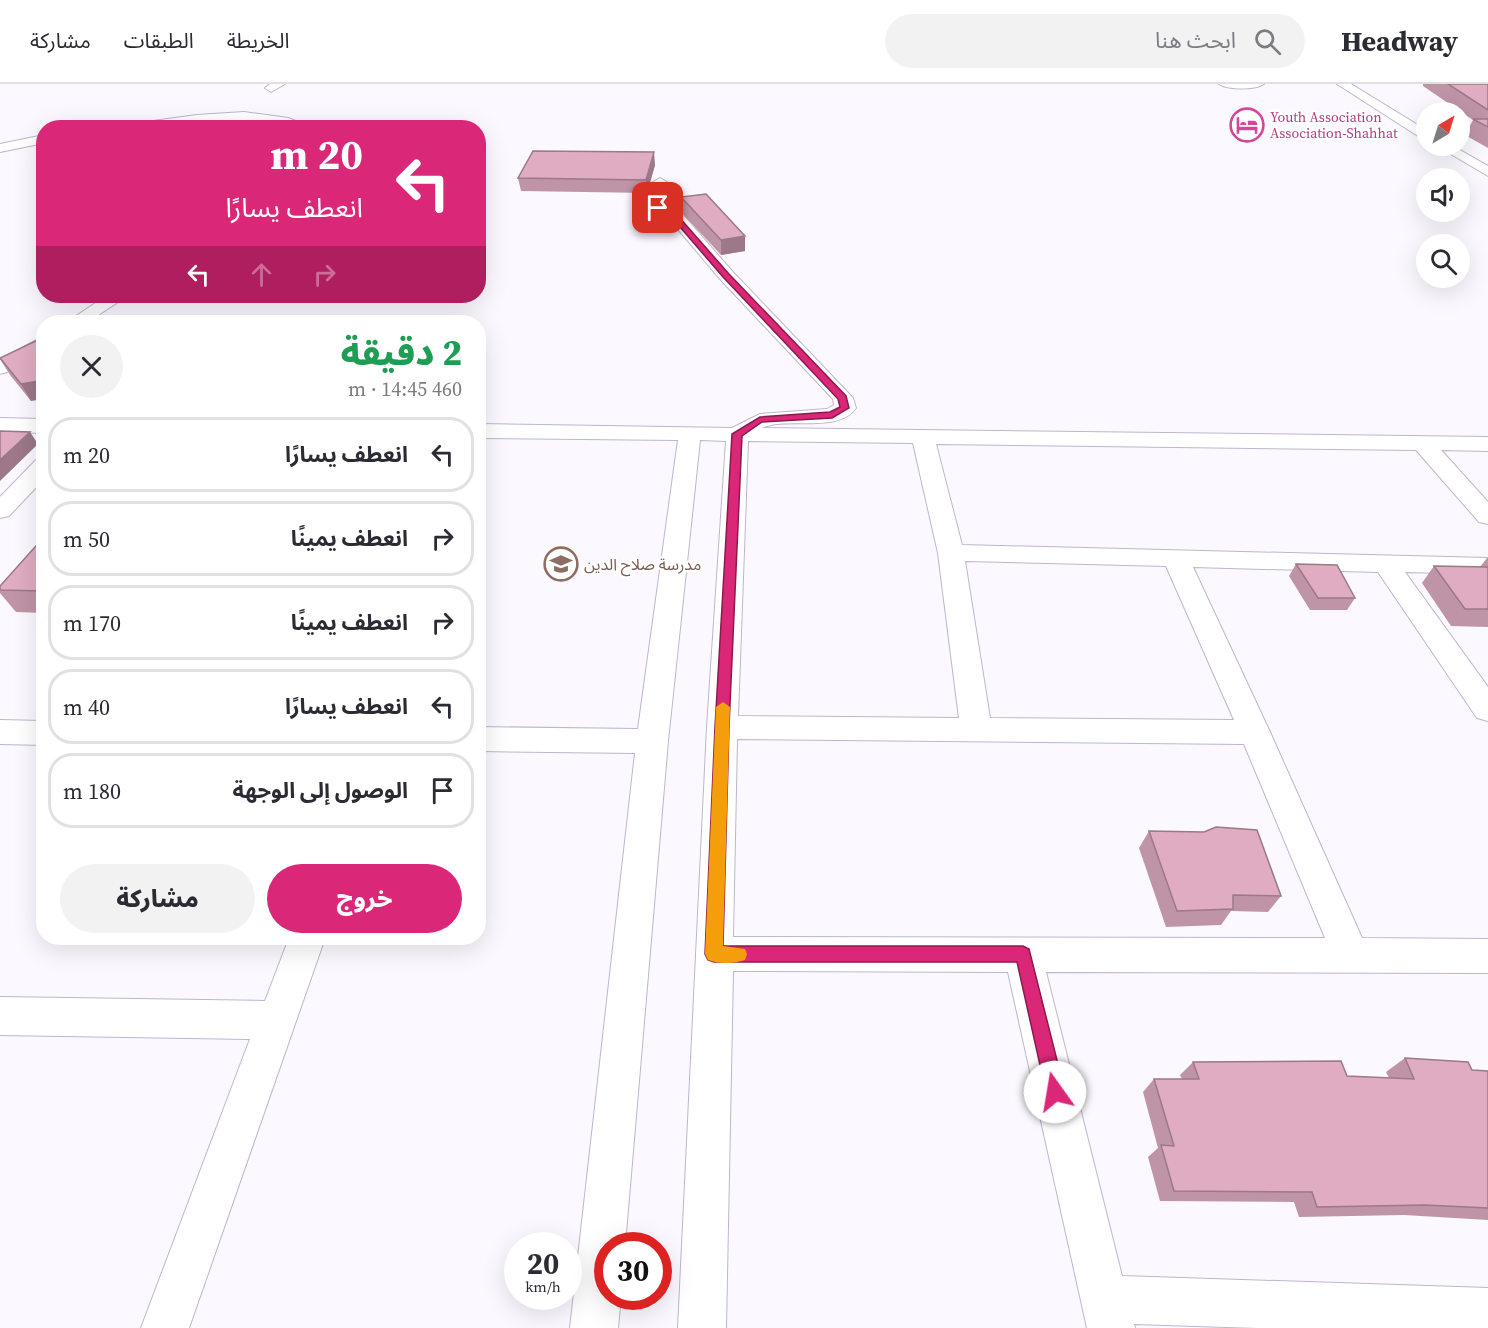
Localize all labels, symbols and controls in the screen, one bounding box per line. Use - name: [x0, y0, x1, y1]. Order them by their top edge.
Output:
- search box: [885, 14, 1305, 68]
- text: Headway: [1341, 22, 1458, 60]
- text: ابحث هنا: [1155, 25, 1236, 55]
- icon: search: [1251, 25, 1284, 58]
- text: مشاركة: [30, 26, 91, 55]
- text: الطبقات: [124, 26, 194, 55]
- text: الخريطة: [227, 26, 290, 55]
- north arrow: [1416, 102, 1470, 156]
- map controls: [1416, 102, 1470, 288]
- hotel icon: Youth Association Association-Shahhat: [1229, 107, 1265, 143]
- place label: Youth Association Association-Shahhat: [1270, 107, 1398, 143]
- text: 20 m: [270, 125, 363, 183]
- icon: left: [384, 144, 462, 222]
- button: sound: [1416, 168, 1470, 222]
- pin: [632, 182, 683, 233]
- text: انعطف يسارًا: [226, 189, 363, 226]
- icon: arrive: [641, 191, 674, 224]
- button: search: [1416, 234, 1470, 288]
- icon: left: [182, 258, 215, 291]
- icon: ahead: [245, 258, 278, 291]
- icon: right: [308, 258, 341, 291]
- text: 2 دقيقة: [341, 328, 462, 377]
- button: close: [60, 335, 123, 398]
- text: 460 m · 14:45: [348, 375, 462, 403]
- icon: left: [426, 438, 459, 471]
- text: انعطف يسارًا: [285, 439, 408, 469]
- text: 20 m: [63, 440, 110, 470]
- icon: right: [426, 522, 459, 555]
- text: انعطف يمينًا: [291, 523, 408, 553]
- text: 50 m: [63, 524, 110, 554]
- school or university icon: مدرسة صلاح الدين: [543, 546, 579, 582]
- place label: مدرسة صلاح الدين: [584, 553, 701, 577]
- icon: right: [426, 606, 459, 639]
- text: انعطف يمينًا: [291, 607, 408, 637]
- text: 170 m: [63, 608, 121, 638]
- icon: left: [426, 690, 459, 723]
- text: انعطف يسارًا: [285, 691, 408, 721]
- text: 40 m: [63, 692, 110, 722]
- icon: arrive: [426, 774, 459, 807]
- text: الوصول إلى الوجهة: [232, 775, 408, 805]
- text: 180 m: [63, 776, 121, 806]
- button: مشاركة: [60, 864, 255, 933]
- button: خروج: [267, 864, 462, 933]
- position arrow: [1023, 1060, 1087, 1124]
- speed limit sign: 30: [594, 1232, 672, 1310]
- text: 20: [527, 1243, 559, 1284]
- text: km/h: [525, 1276, 561, 1297]

